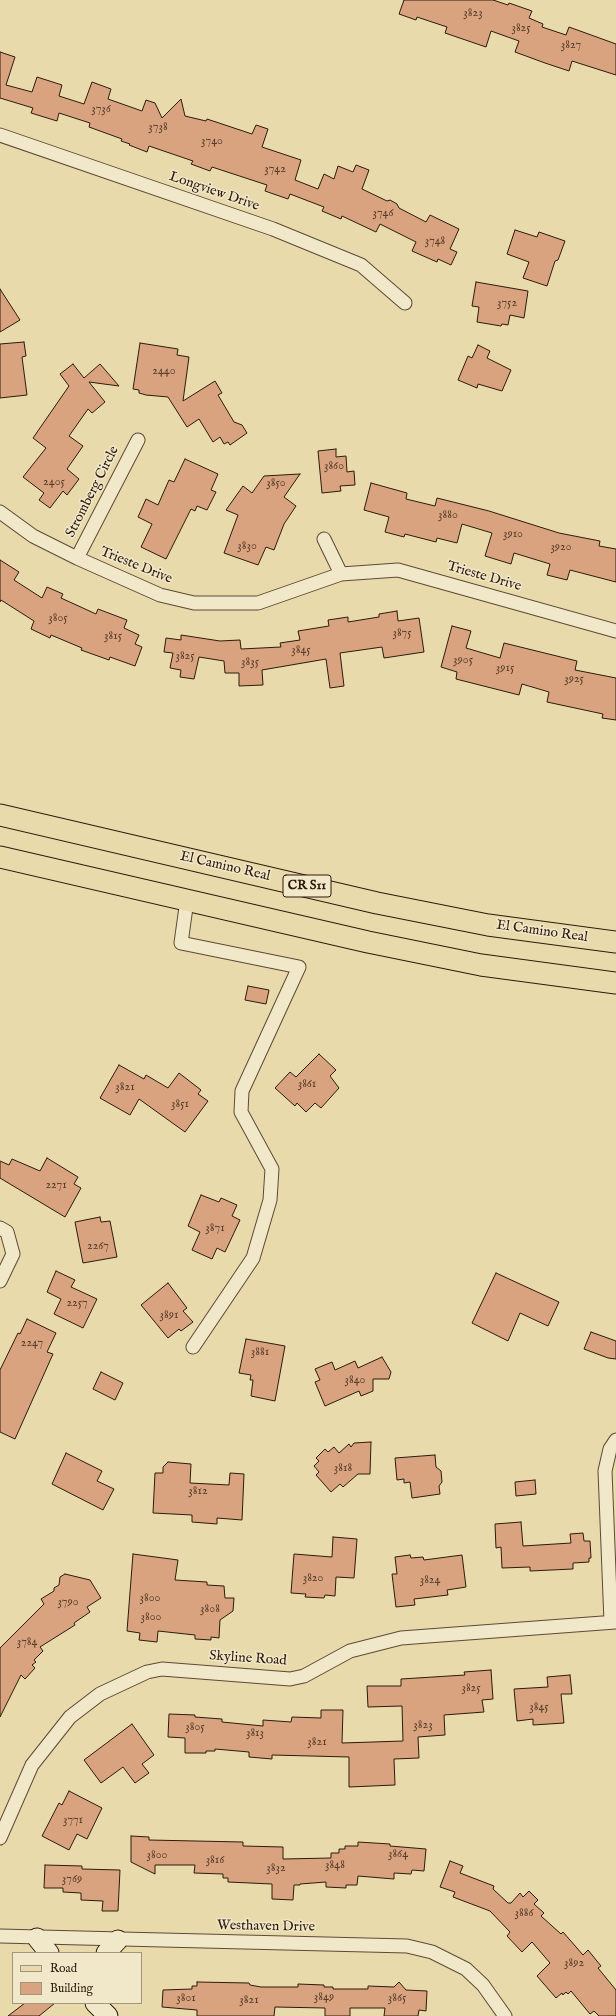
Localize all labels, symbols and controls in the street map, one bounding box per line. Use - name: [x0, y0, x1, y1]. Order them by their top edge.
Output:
- house number: 3823: [463, 7, 483, 21]
- house number: 3825: [511, 22, 531, 36]
- house number: 3827: [561, 39, 581, 53]
- house number: 3736: [91, 103, 111, 117]
- house number: 3738: [148, 121, 168, 135]
- house number: 3740: [201, 135, 223, 149]
- house number: 3742: [264, 163, 286, 177]
- street label: Longview Drive: [167, 169, 261, 215]
- house number: 3746: [372, 207, 394, 221]
- house number: 3748: [425, 235, 445, 249]
- house number: 3752: [497, 297, 517, 311]
- house number: 2440: [152, 365, 176, 379]
- street label: Stromberg Circle: [63, 444, 123, 540]
- house number: 3860: [324, 460, 344, 474]
- house number: 2405: [43, 476, 65, 490]
- house number: 3850: [266, 477, 286, 491]
- house number: 3880: [438, 509, 458, 523]
- house number: 3910: [503, 528, 523, 542]
- house number: 3830: [237, 540, 257, 554]
- house number: 3920: [550, 541, 572, 555]
- street label: Trieste Drive: [98, 544, 174, 588]
- street label: Trieste Drive: [445, 558, 523, 596]
- house number: 3805: [48, 612, 68, 626]
- house number: 3875: [392, 627, 412, 641]
- house number: 3815: [104, 630, 122, 644]
- house number: 3845: [291, 644, 311, 658]
- house number: 3825: [175, 650, 195, 664]
- house number: 3905: [453, 654, 473, 668]
- house number: 3835: [241, 656, 259, 670]
- house number: 3915: [496, 662, 514, 676]
- house number: 3925: [564, 673, 584, 687]
- street label: El Camino Real: [178, 848, 272, 886]
- road number: CR S11: [283, 875, 331, 897]
- street label: El Camino Real: [495, 917, 589, 947]
- house number: 3861: [298, 1078, 316, 1092]
- house number: 3821: [115, 1081, 135, 1095]
- house number: 3851: [171, 1098, 189, 1112]
- house number: 2271: [45, 1179, 67, 1193]
- house number: 3871: [205, 1222, 225, 1236]
- house number: 2267: [87, 1240, 109, 1254]
- house number: 2257: [66, 1297, 88, 1311]
- house number: 3891: [160, 1309, 178, 1323]
- house number: 2247: [21, 1337, 43, 1351]
- house number: 3881: [251, 1346, 269, 1360]
- house number: 3840: [345, 1374, 365, 1388]
- house number: 3818: [334, 1462, 352, 1476]
- house number: 3812: [188, 1485, 208, 1499]
- house number: 3820: [303, 1572, 323, 1586]
- house number: 3824: [420, 1574, 440, 1588]
- house number: 3800: [140, 1592, 160, 1606]
- house number: 3790: [57, 1596, 79, 1610]
- house number: 3808: [200, 1603, 220, 1617]
- house number: 3800: [141, 1611, 161, 1625]
- house number: 3784: [17, 1636, 37, 1650]
- street label: Skyline Road: [209, 1648, 287, 1670]
- house number: 3825: [461, 1682, 481, 1696]
- house number: 3845: [529, 1701, 549, 1715]
- house number: 3823: [413, 1719, 433, 1733]
- house number: 3805: [185, 1721, 205, 1735]
- house number: 3813: [246, 1727, 264, 1741]
- house number: 3821: [307, 1736, 327, 1750]
- house number: 3771: [63, 1814, 83, 1828]
- house number: 3864: [388, 1848, 408, 1862]
- house number: 3800: [147, 1849, 167, 1863]
- house number: 3816: [206, 1854, 224, 1868]
- house number: 3848: [325, 1859, 345, 1873]
- house number: 3832: [266, 1862, 286, 1876]
- house number: 3769: [62, 1873, 82, 1887]
- house number: 3886: [515, 1907, 533, 1921]
- street label: Westhaven Drive: [217, 1918, 315, 1936]
- legend: [12, 1952, 142, 2004]
- house number: 3892: [564, 1957, 584, 1971]
- text: Road: [50, 1961, 77, 1976]
- text: Building: [50, 1981, 93, 1996]
- house number: 3849: [314, 1991, 334, 2005]
- house number: 3801: [176, 1992, 196, 2006]
- house number: 3865: [388, 1992, 406, 2006]
- house number: 3821: [239, 1994, 259, 2008]

